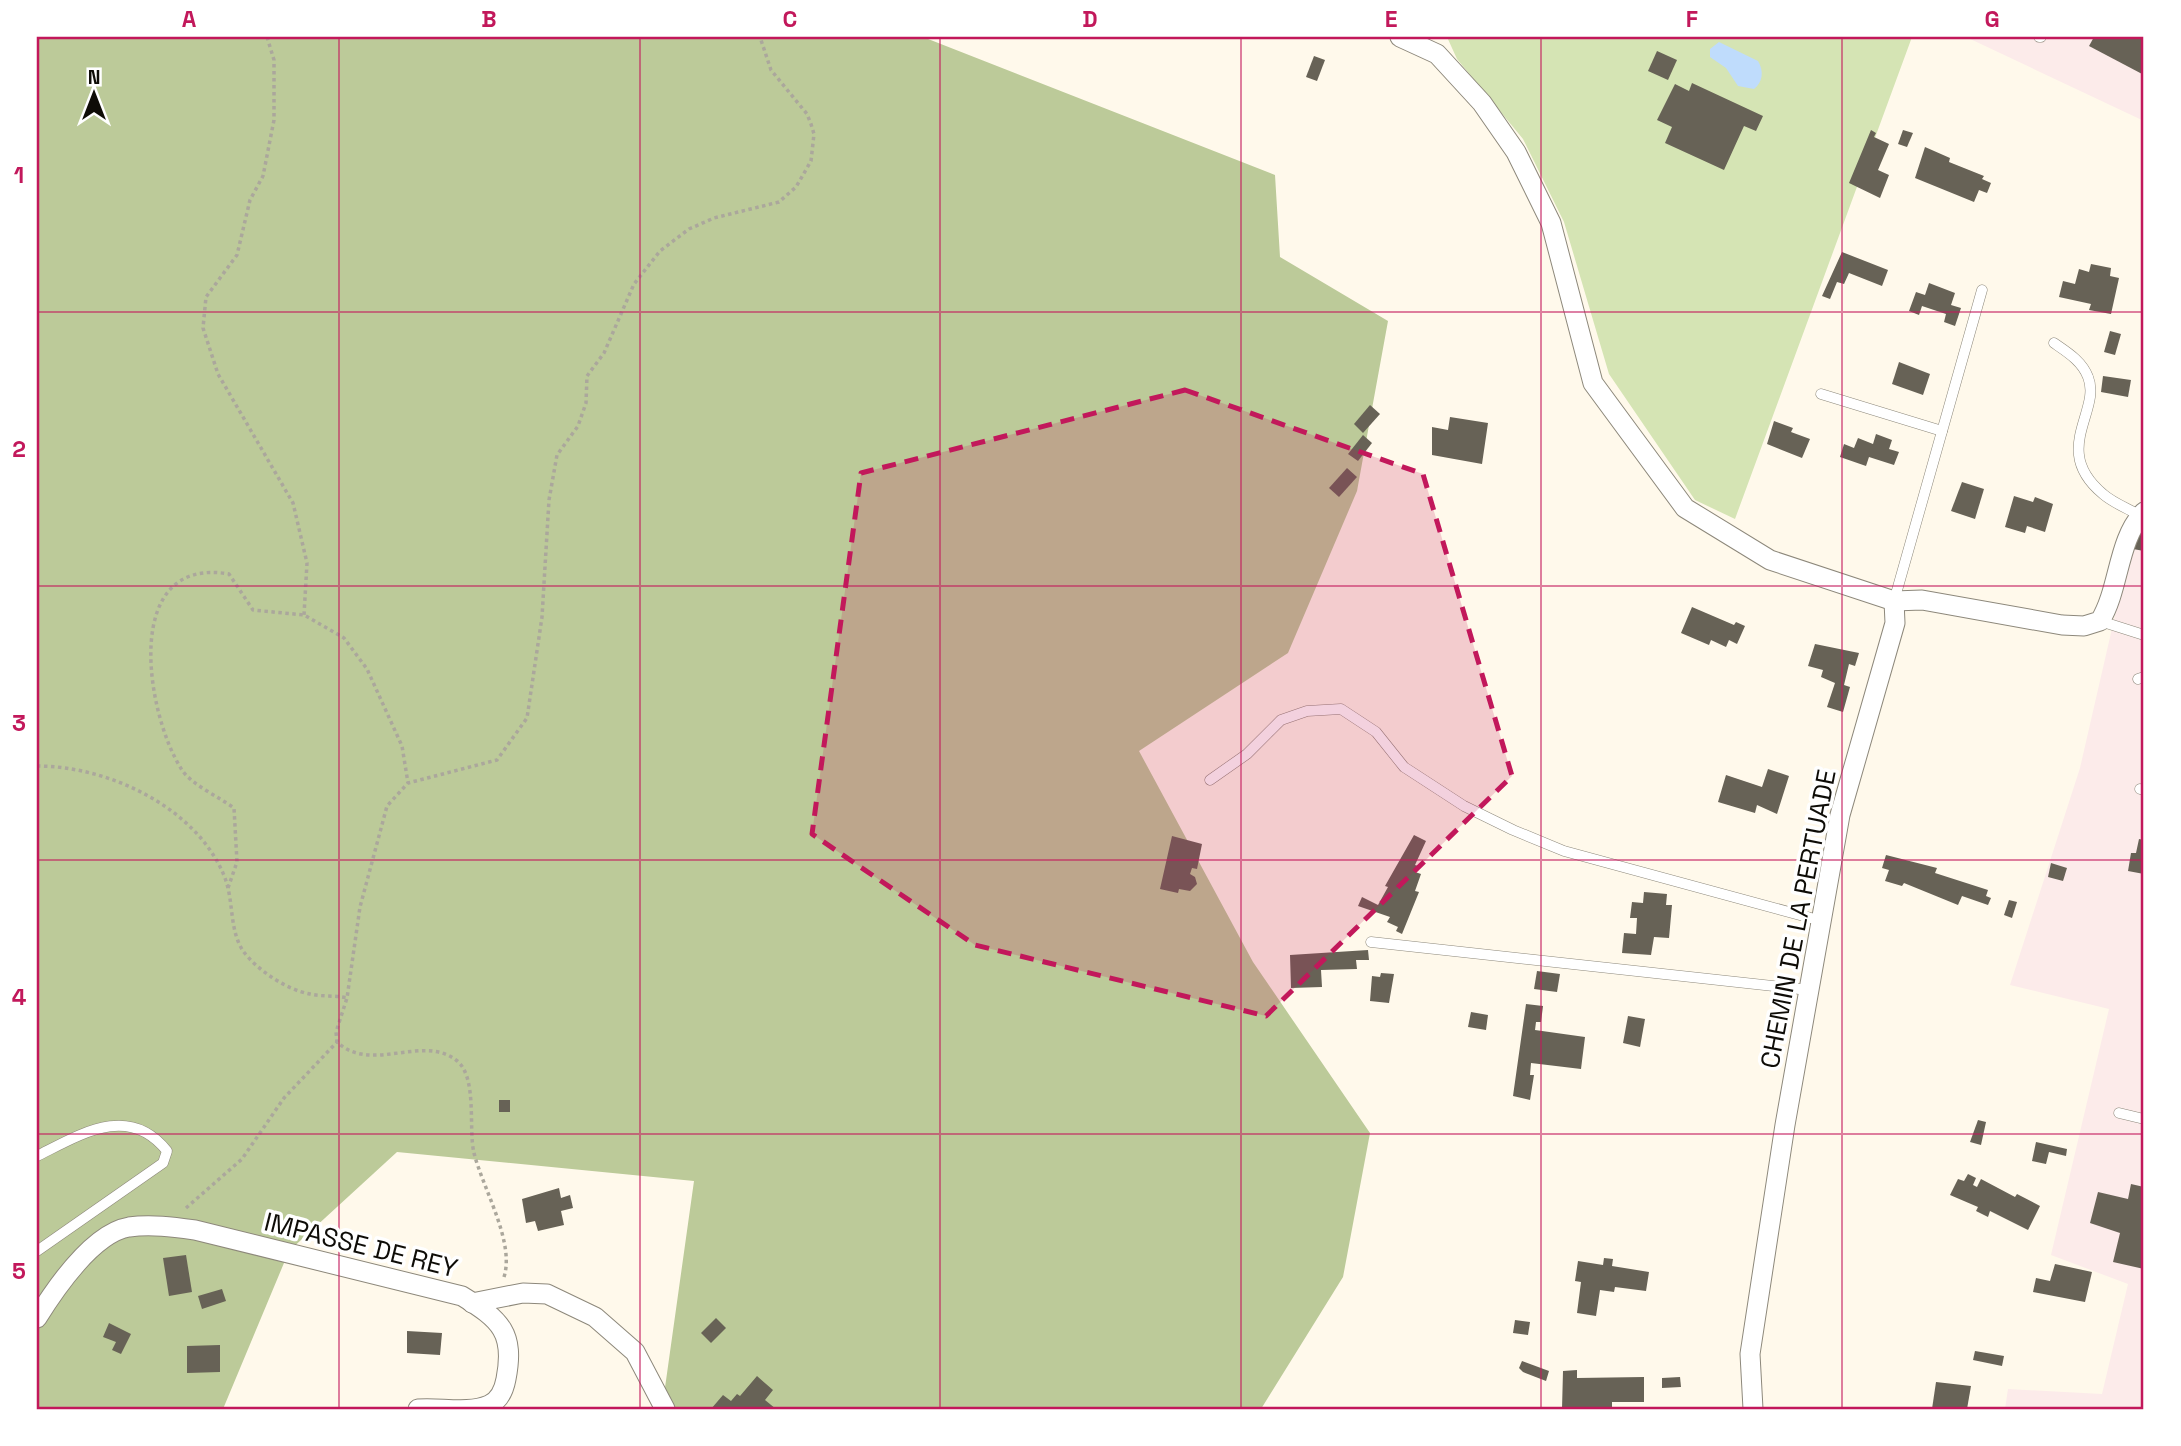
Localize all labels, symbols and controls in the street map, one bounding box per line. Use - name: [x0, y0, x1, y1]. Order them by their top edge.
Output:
- text: A: [182, 4, 197, 34]
- text: B: [481, 4, 497, 34]
- text: C: [783, 4, 797, 34]
- text: D: [1082, 4, 1098, 34]
- text: E: [1385, 4, 1397, 34]
- text: F: [1686, 4, 1698, 34]
- text: G: [1984, 4, 2000, 34]
- north arrow: [60, 60, 130, 130]
- text: N: [88, 65, 100, 90]
- text: 1: [14, 160, 24, 190]
- text: 2: [12, 434, 26, 464]
- text: 3: [12, 708, 26, 738]
- street label: CHEMIN DE LA PERTUADE: [1752, 767, 1844, 1071]
- text: 4: [12, 982, 27, 1012]
- street label: IMPASSE DE REY: [261, 1205, 461, 1285]
- text: 5: [12, 1256, 26, 1286]

